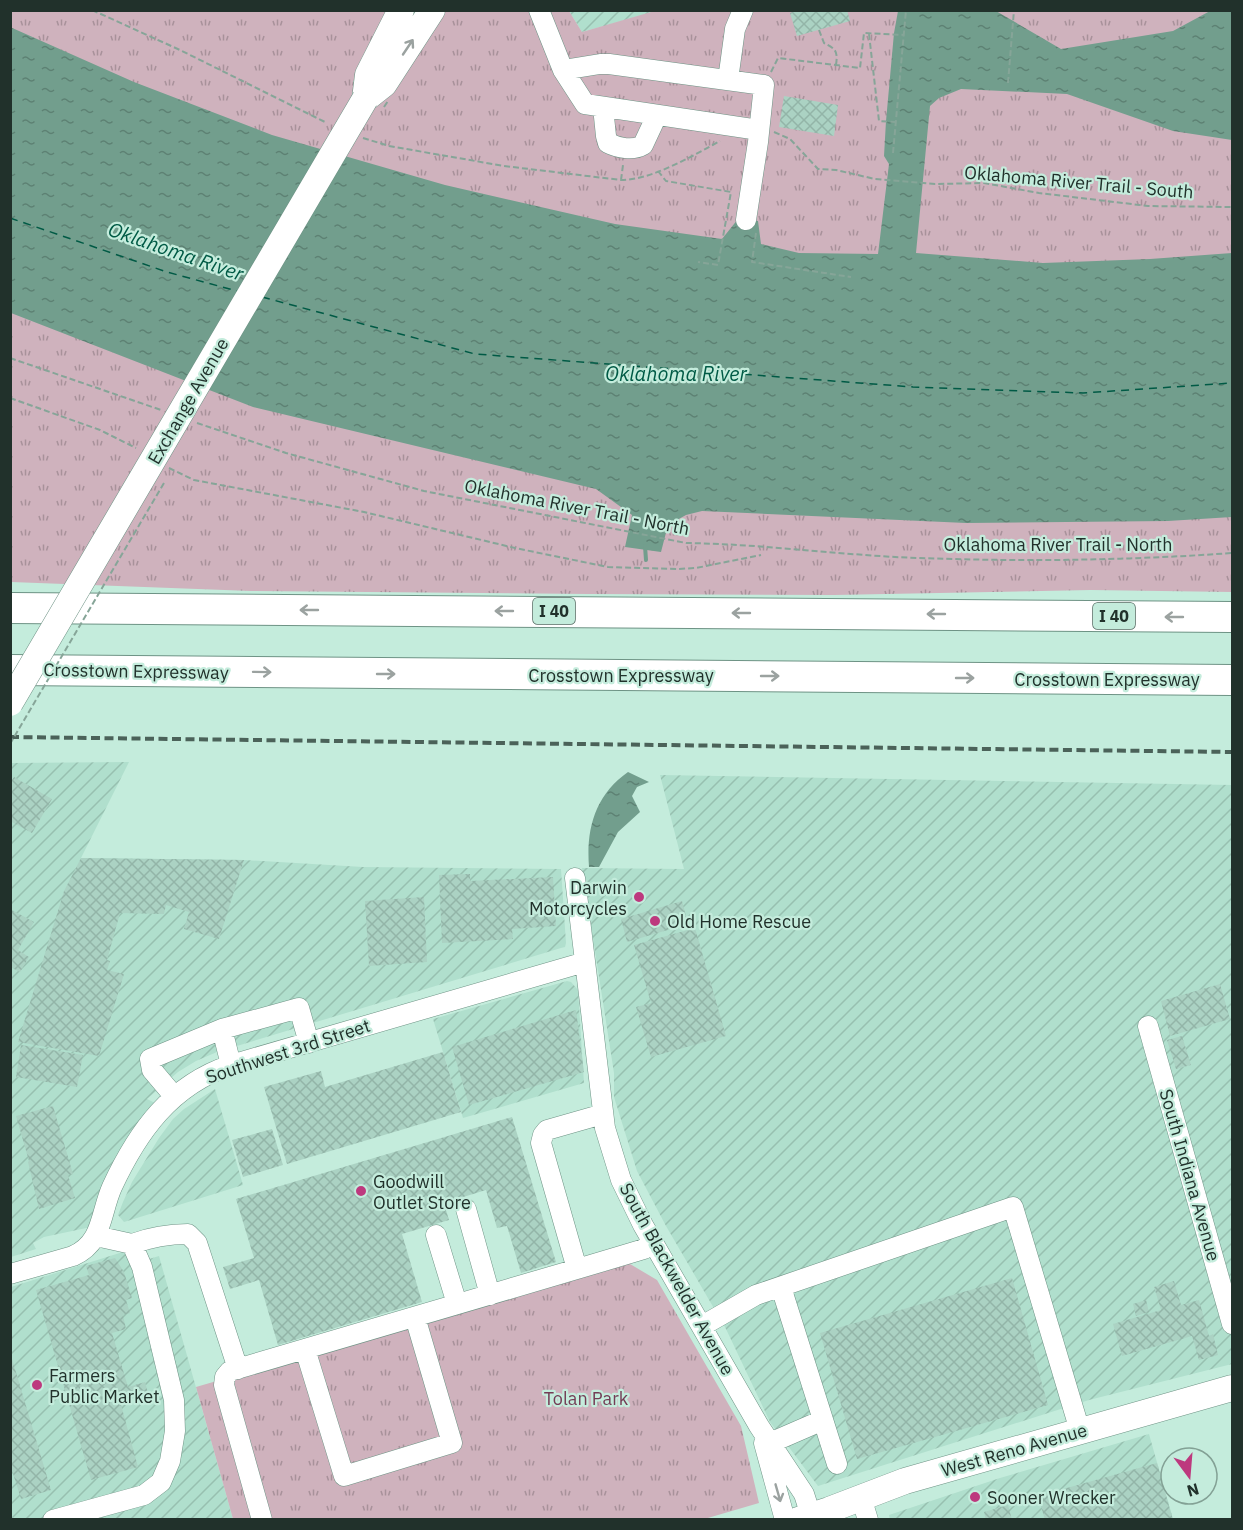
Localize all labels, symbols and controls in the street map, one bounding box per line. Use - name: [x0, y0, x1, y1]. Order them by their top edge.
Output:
- one-way arrow: [402, 39, 414, 56]
- street label: Oklahoma River Trail - South: [963, 161, 1195, 203]
- water label: Oklahoma River: [105, 215, 248, 287]
- street label: Exchange Avenue: [143, 334, 234, 468]
- water label: Oklahoma River: [605, 360, 747, 387]
- street label: Oklahoma River Trail - North: [462, 474, 692, 540]
- street label: Oklahoma River Trail - North: [944, 533, 1172, 556]
- road number: I 40: [533, 598, 575, 624]
- road number: I 40: [1093, 603, 1135, 629]
- one-way arrow: [300, 604, 320, 616]
- one-way arrow: [495, 605, 515, 617]
- one-way arrow: [732, 607, 752, 618]
- one-way arrow: [927, 608, 947, 620]
- one-way arrow: [1165, 611, 1185, 623]
- street label: Crosstown Expressway: [43, 658, 229, 684]
- street label: Crosstown Expressway: [528, 664, 714, 687]
- one-way arrow: [251, 667, 271, 678]
- one-way arrow: [376, 668, 396, 680]
- street label: Crosstown Expressway: [1014, 668, 1200, 691]
- one-way arrow: [760, 671, 780, 682]
- one-way arrow: [955, 672, 975, 684]
- place label: Darwin Motorcycles: [529, 876, 627, 920]
- marker: Darwin Motorcycles: [632, 890, 646, 904]
- place label: Old Home Rescue: [667, 910, 811, 933]
- marker: Old Home Rescue: [648, 914, 662, 928]
- street label: Southwest 3rd Street: [203, 1014, 373, 1088]
- street label: South Indiana Avenue: [1154, 1086, 1226, 1264]
- place label: Goodwill Outlet Store: [373, 1170, 471, 1214]
- street label: South Blackwelder Avenue: [615, 1179, 740, 1379]
- marker: Goodwill Outlet Store: [354, 1184, 368, 1198]
- place label: Farmers Public Market: [49, 1364, 159, 1408]
- marker: Farmers Public Market: [30, 1378, 44, 1392]
- park label: Tolan Park: [544, 1387, 629, 1410]
- street label: West Reno Avenue: [938, 1418, 1090, 1482]
- north arrow: [1159, 1446, 1219, 1506]
- text: N: [1185, 1479, 1201, 1502]
- one-way arrow: [773, 1483, 784, 1502]
- place label: Sooner Wrecker: [987, 1486, 1116, 1509]
- marker: Sooner Wrecker: [968, 1490, 982, 1504]

